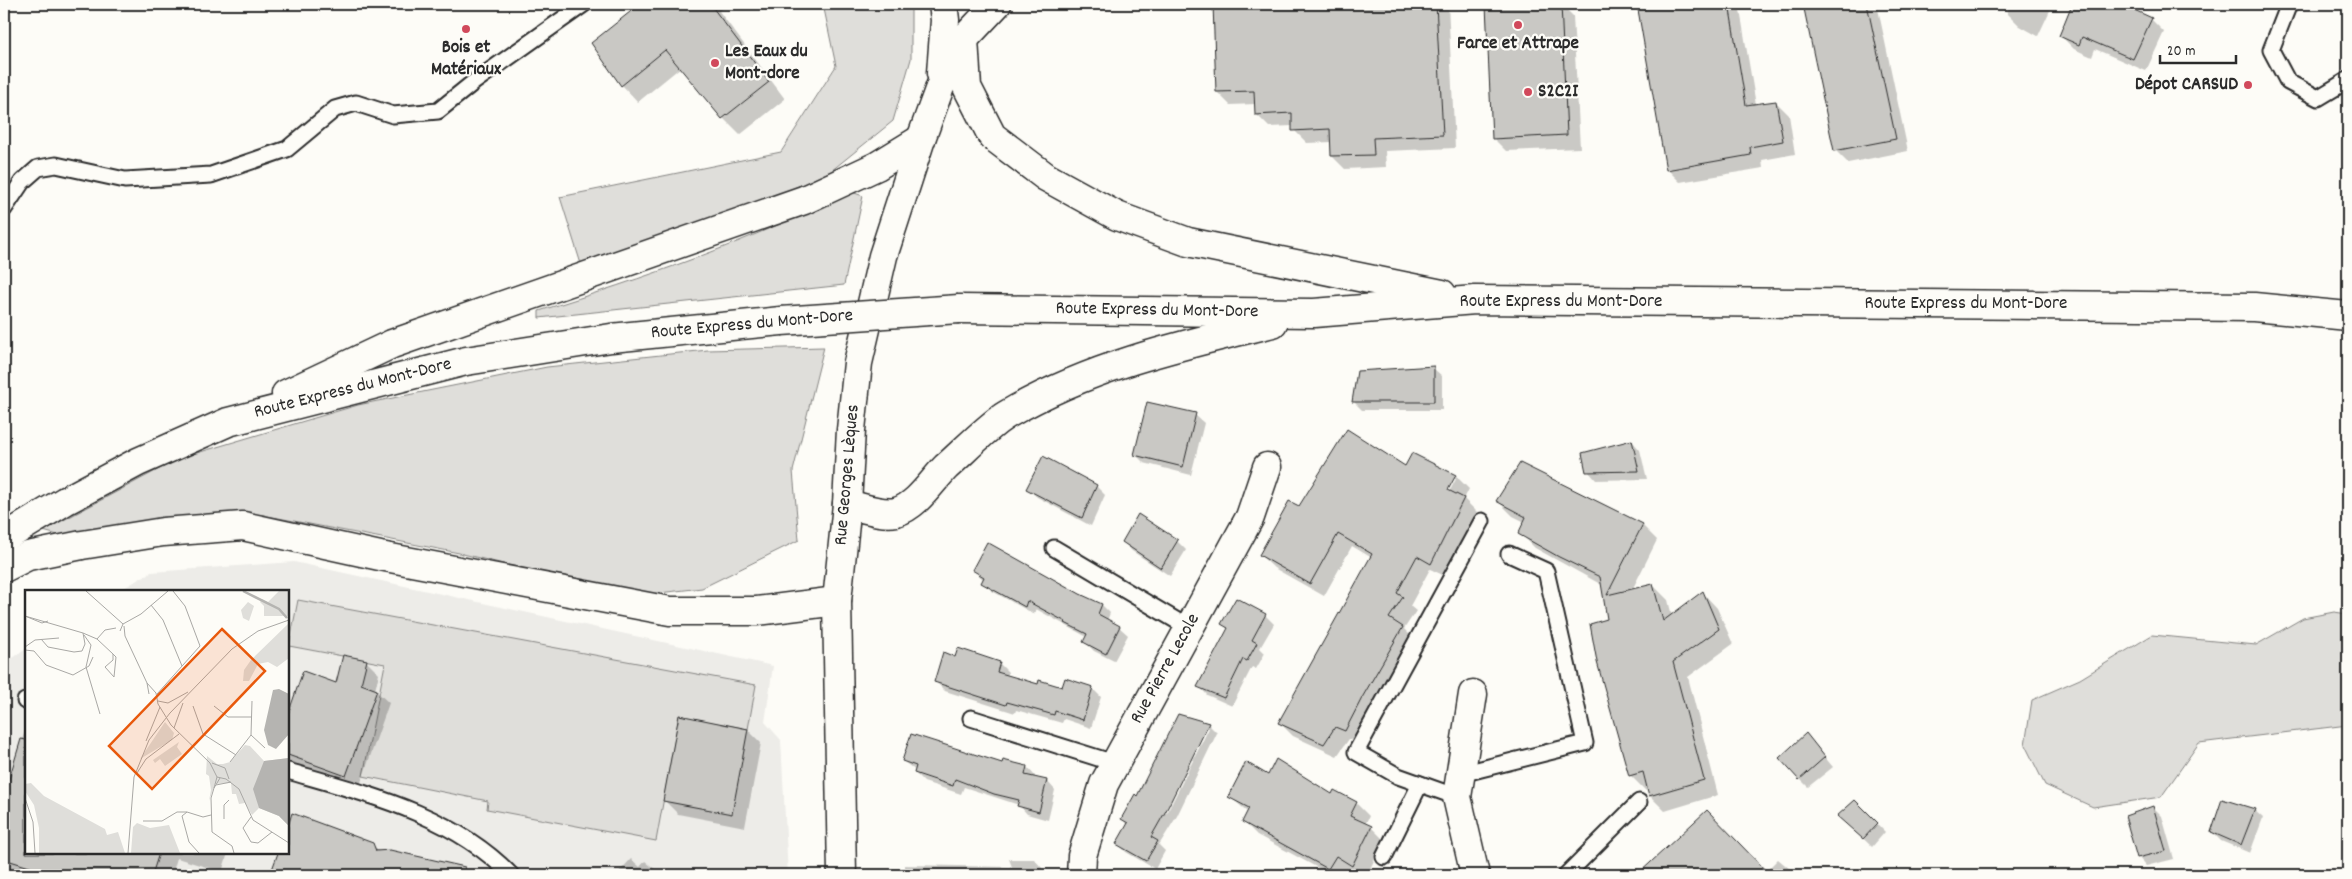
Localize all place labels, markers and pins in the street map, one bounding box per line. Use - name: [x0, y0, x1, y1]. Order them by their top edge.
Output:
- marker: Farce et Attrape: [1512, 19, 1524, 31]
- marker: Bois et Matériaux: [460, 23, 472, 35]
- place label: Farce et Attrape: [1457, 31, 1579, 58]
- place label: Bois et Matériaux: [431, 35, 502, 84]
- place label: Les Eaux du Mont-dore: [725, 39, 808, 88]
- marker: Les Eaux du Mont-dore: [709, 57, 721, 69]
- place label: Dépot CARSUD: [2135, 72, 2238, 99]
- place label: S2C2I: [1538, 79, 1578, 106]
- marker: Dépot CARSUD: [2242, 79, 2254, 91]
- marker: S2C2I: [1522, 86, 1534, 98]

